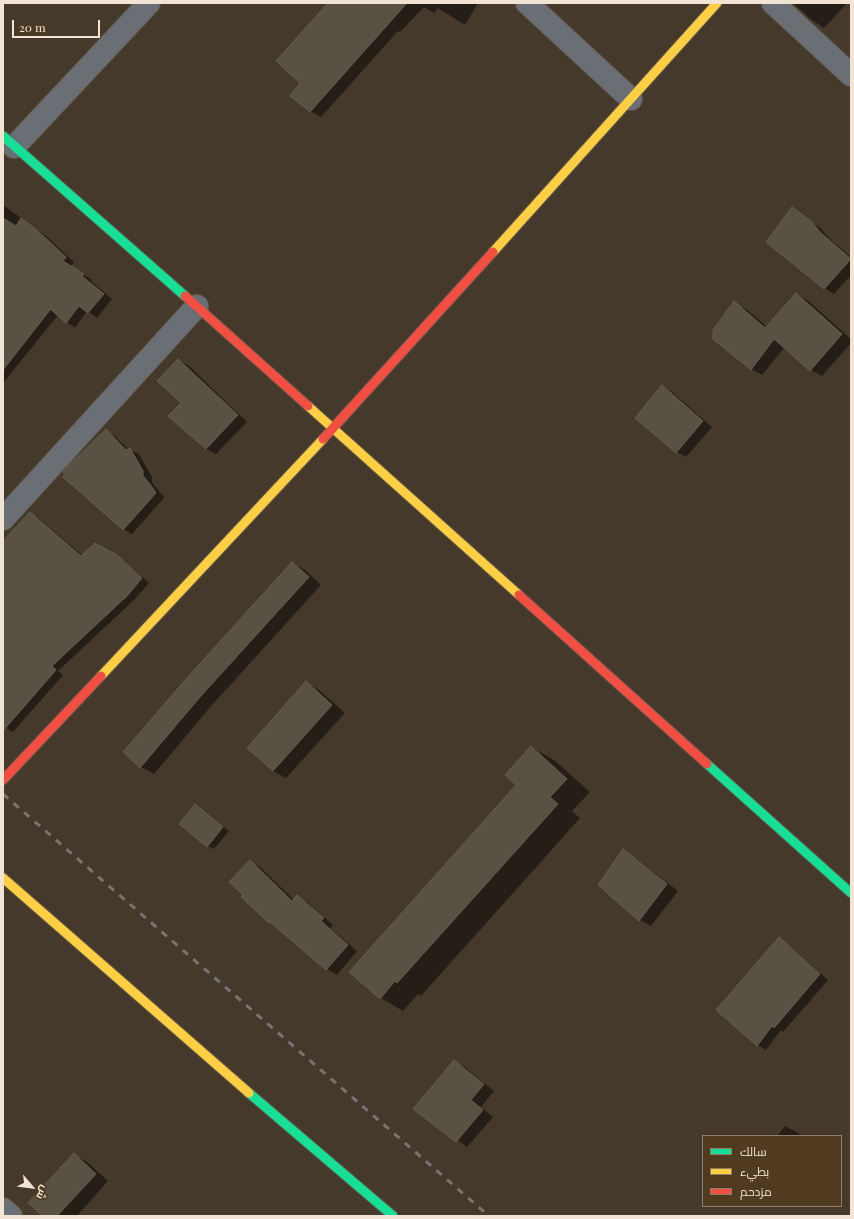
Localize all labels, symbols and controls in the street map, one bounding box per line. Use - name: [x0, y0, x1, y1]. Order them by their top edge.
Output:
- scale bar: [14, 12, 102, 38]
- text: 20 m: [19, 19, 46, 35]
- legend: [702, 1135, 842, 1207]
- text: سالك: [740, 1143, 767, 1159]
- text: بطيء: [740, 1163, 769, 1179]
- north arrow: [12, 1167, 52, 1207]
- text: ش: [33, 1183, 53, 1203]
- text: مزدحم: [740, 1183, 772, 1199]

